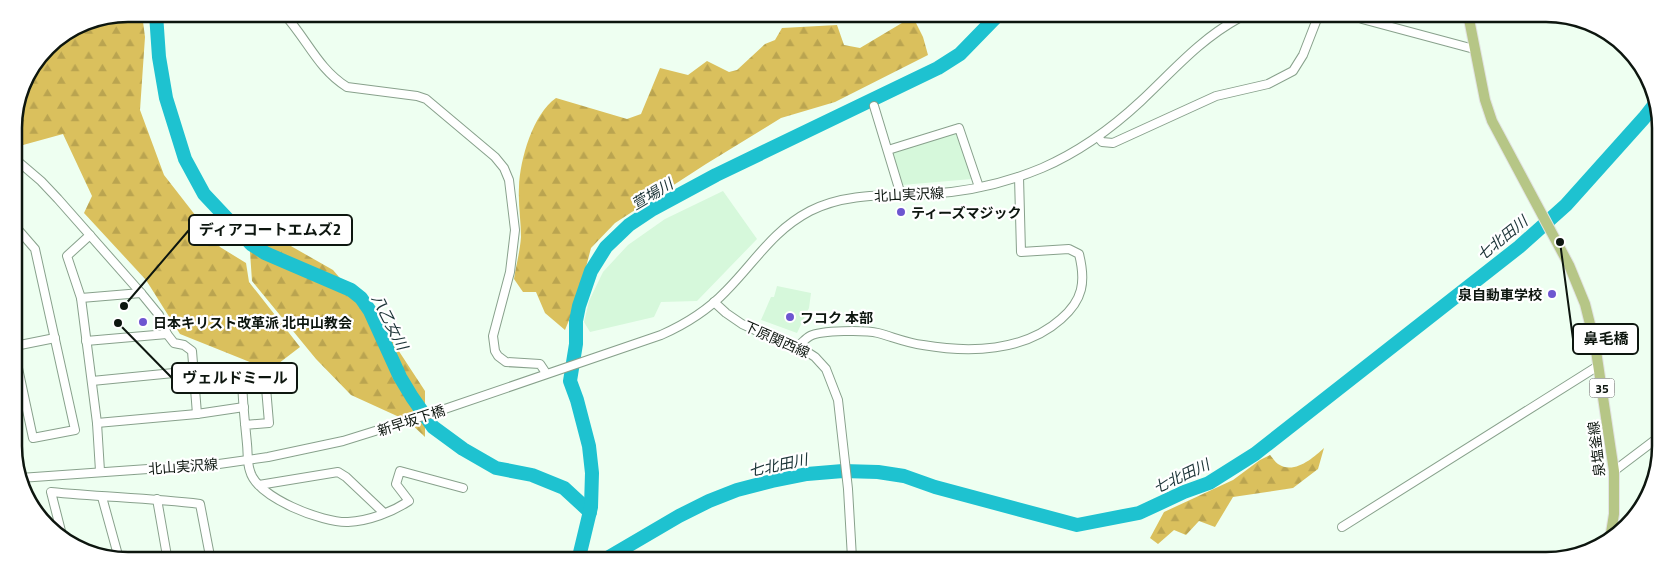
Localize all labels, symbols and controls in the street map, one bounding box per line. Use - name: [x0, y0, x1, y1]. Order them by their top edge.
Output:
- water label: 萱場川: [627, 172, 679, 215]
- street label: 北山実沢線: [873, 182, 945, 206]
- place label: ティーズマジック: [911, 202, 1021, 223]
- marker: ティーズマジック: [895, 206, 907, 218]
- water label: 七北田川: [1471, 209, 1534, 266]
- callout: ディアコートエムズ2: [189, 215, 352, 245]
- text: ディアコートエムズ2: [199, 218, 341, 241]
- place label: 泉自動車学校: [1458, 284, 1542, 305]
- marker: 泉自動車学校: [1546, 288, 1558, 300]
- water label: 八乙女川: [366, 290, 415, 356]
- place label: フコク 本部: [800, 307, 873, 328]
- marker: フコク 本部: [784, 311, 796, 323]
- place label: 日本キリスト改革派 北中山教会: [153, 312, 352, 333]
- street label: 下原関西線: [741, 315, 813, 363]
- marker: 日本キリスト改革派 北中山教会: [137, 316, 149, 328]
- callout: 鼻毛橋: [1573, 324, 1638, 354]
- text: 鼻毛橋: [1583, 327, 1629, 350]
- callout: ヴェルドミール: [172, 363, 297, 393]
- text: ヴェルドミール: [182, 366, 288, 389]
- road number: 35: [1590, 378, 1614, 398]
- street label: 新早坂下橋: [374, 399, 448, 441]
- street label: 泉塩釜線: [1582, 420, 1610, 478]
- water label: 七北田川: [746, 447, 812, 482]
- water label: 七北田川: [1149, 452, 1215, 499]
- street label: 北山実沢線: [147, 453, 219, 479]

